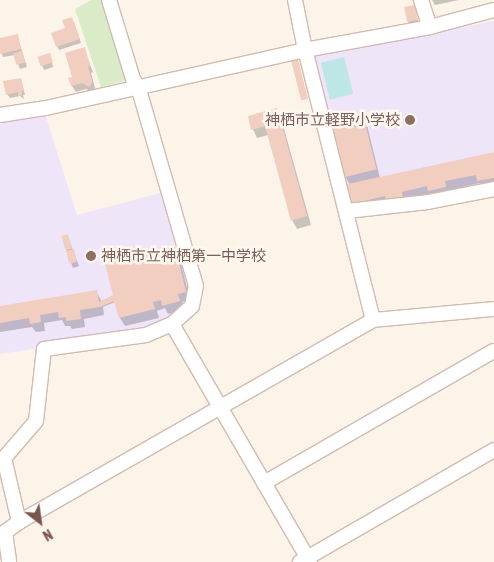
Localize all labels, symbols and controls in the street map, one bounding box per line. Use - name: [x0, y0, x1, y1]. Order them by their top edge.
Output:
- place label: 神栖市立軽野小学校: [265, 111, 400, 129]
- marker: 神栖市立軽野小学校: [404, 114, 416, 126]
- place label: 神栖市立神栖第一中学校: [101, 247, 266, 265]
- marker: 神栖市立神栖第一中学校: [85, 250, 97, 262]
- north arrow: [15, 497, 65, 547]
- text: N: [40, 526, 55, 544]

